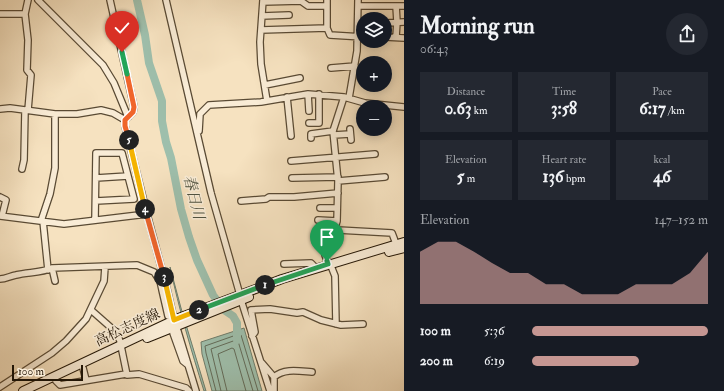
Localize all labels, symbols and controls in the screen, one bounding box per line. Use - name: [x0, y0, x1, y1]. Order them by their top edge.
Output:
- pin: [105, 11, 139, 52]
- map controls: [356, 12, 392, 136]
- button: layers: [356, 12, 392, 48]
- text: Morning run: [420, 12, 535, 40]
- button: share: [666, 13, 708, 55]
- icon: check: [111, 17, 133, 39]
- text: 06:43: [420, 41, 448, 57]
- button: +: [356, 56, 392, 92]
- text: Distance: [447, 85, 485, 98]
- text: Time: [552, 85, 576, 98]
- text: Pace: [652, 85, 672, 98]
- text: 0.63: [444, 98, 472, 119]
- text: 3:58: [551, 98, 577, 119]
- text: 6:17: [639, 98, 666, 119]
- button: −: [356, 100, 392, 136]
- text: km: [472, 104, 488, 117]
- text: /km: [666, 104, 685, 117]
- pin: 5: [119, 130, 139, 150]
- text: 5: [127, 133, 131, 146]
- text: Elevation: [445, 153, 487, 166]
- text: Heart rate: [542, 153, 586, 166]
- text: kcal: [654, 153, 670, 166]
- text: 5: [457, 166, 464, 187]
- text: 136: [543, 166, 564, 187]
- text: 46: [653, 166, 671, 187]
- text: m: [464, 172, 475, 185]
- text: bpm: [564, 172, 585, 185]
- water label: 春日川: [179, 173, 209, 223]
- pin: 4: [135, 199, 155, 219]
- text: 4: [142, 202, 148, 215]
- text: Elevation: [420, 212, 470, 228]
- text: 147–152 m: [654, 212, 708, 228]
- pin: [310, 220, 344, 261]
- icon: arrive: [316, 226, 338, 248]
- pin: 3: [154, 267, 174, 287]
- text: 3: [162, 270, 166, 283]
- pin: 1: [255, 275, 275, 295]
- text: 1: [263, 278, 267, 291]
- pin: 2: [189, 300, 209, 320]
- text: 2: [196, 303, 202, 316]
- street label: 高松志度線: [92, 305, 163, 350]
- text: 100 m: [420, 323, 451, 339]
- text: 5:36: [484, 323, 504, 339]
- text: 200 m: [420, 353, 453, 369]
- text: 6:19: [484, 353, 505, 369]
- scale bar: [12, 363, 83, 382]
- text: 100 m: [18, 365, 44, 378]

